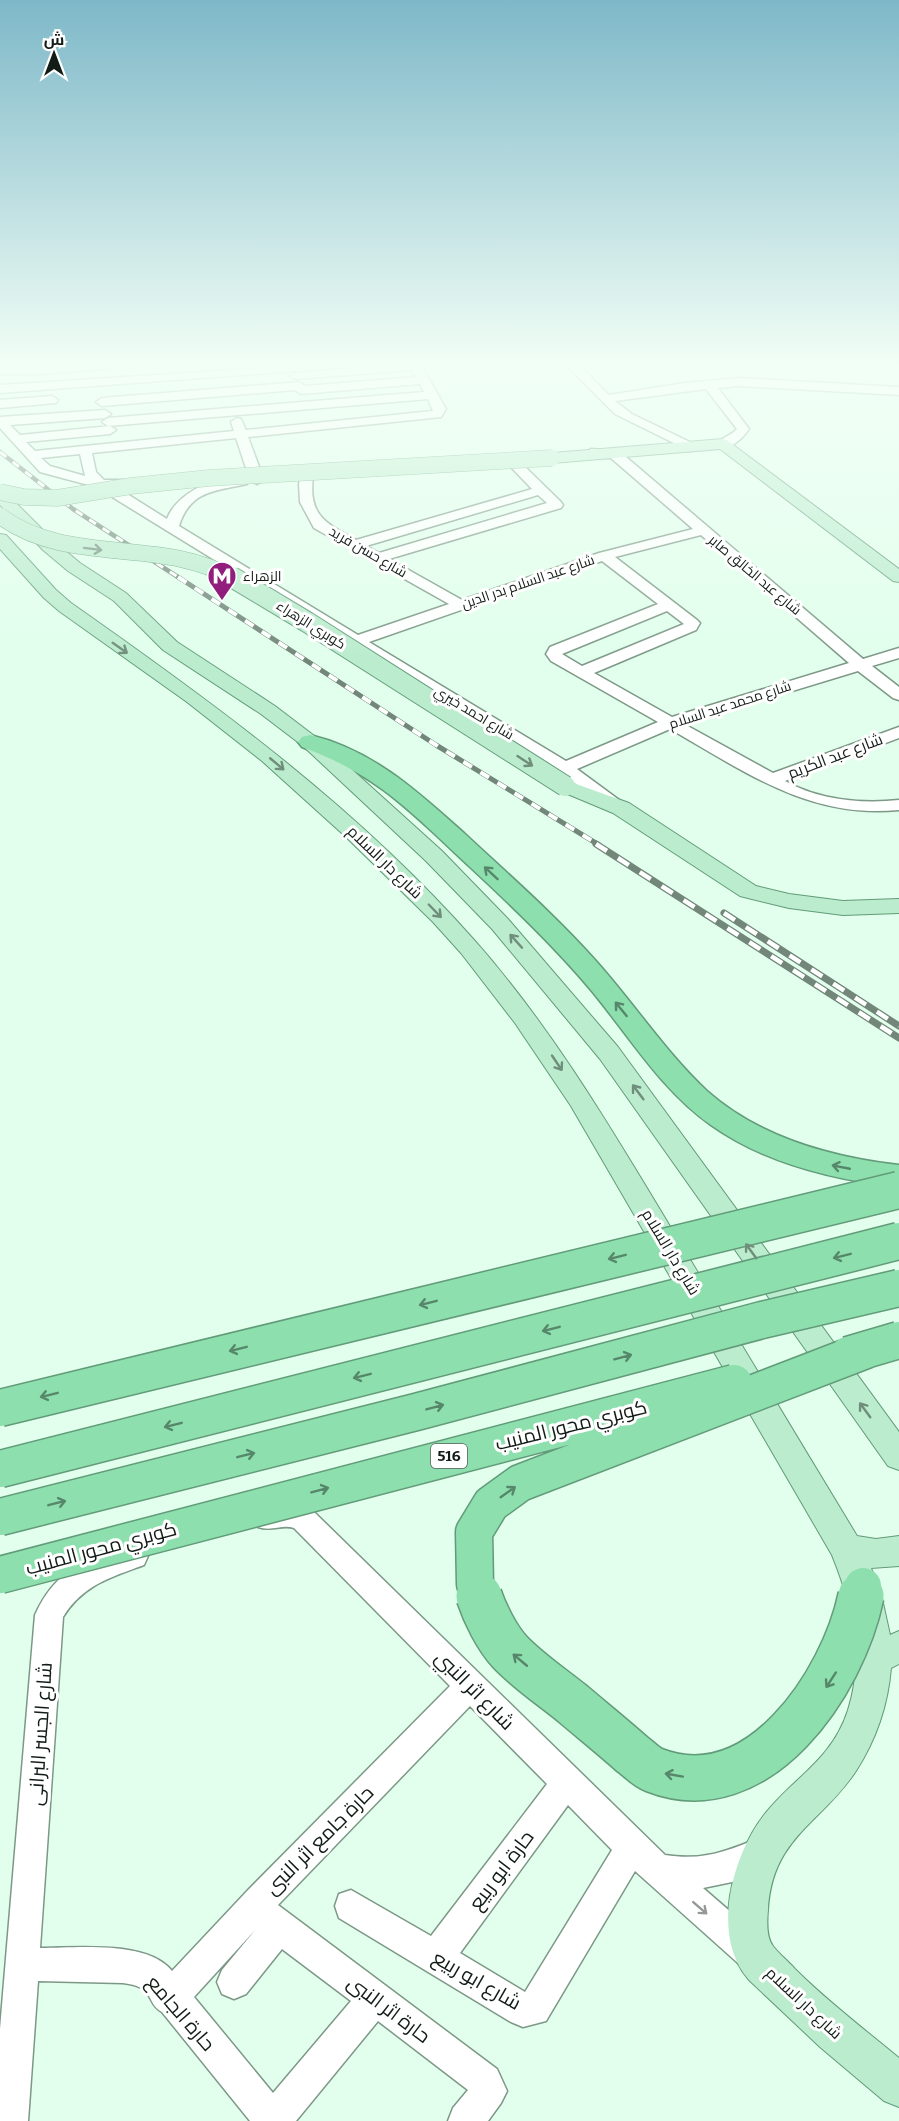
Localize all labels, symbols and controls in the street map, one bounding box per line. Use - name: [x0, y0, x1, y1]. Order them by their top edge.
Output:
- north arrow: [24, 24, 84, 84]
- text: ش: [44, 30, 64, 49]
- street label: شارع حسن فريد: [326, 523, 410, 581]
- street label: شارع عبد الخالق صابر: [705, 531, 805, 619]
- one-way arrow: [83, 544, 102, 555]
- street label: شارع عبد السلام بدر الدين: [459, 551, 597, 614]
- metro station icon: الزهراء: [206, 560, 238, 602]
- place label: الزهراء: [243, 568, 282, 585]
- street label: كوبري الزهراء: [272, 597, 349, 656]
- one-way arrow: [112, 642, 128, 654]
- street label: شارع محمد عبد السلام: [667, 677, 794, 734]
- street label: شارع احمد خيري: [430, 683, 517, 746]
- street label: شارع عبد الكريم: [785, 729, 886, 785]
- one-way arrow: [516, 755, 533, 767]
- one-way arrow: [269, 757, 284, 771]
- street label: شارع دار السلام: [342, 822, 426, 904]
- one-way arrow: [484, 866, 499, 880]
- one-way arrow: [428, 904, 442, 919]
- one-way arrow: [509, 934, 523, 949]
- one-way arrow: [614, 1002, 628, 1017]
- one-way arrow: [550, 1055, 563, 1072]
- one-way arrow: [632, 1085, 644, 1101]
- one-way arrow: [832, 1161, 852, 1172]
- street label: شارع دار السلام: [636, 1206, 704, 1299]
- one-way arrow: [745, 1244, 757, 1260]
- one-way arrow: [833, 1250, 852, 1262]
- one-way arrow: [608, 1251, 627, 1263]
- one-way arrow: [419, 1297, 438, 1309]
- one-way arrow: [542, 1323, 561, 1335]
- one-way arrow: [229, 1343, 248, 1355]
- one-way arrow: [613, 1351, 632, 1362]
- one-way arrow: [353, 1371, 372, 1383]
- one-way arrow: [40, 1389, 59, 1401]
- street label: كوبري محور المنيب: [493, 1395, 650, 1459]
- one-way arrow: [425, 1401, 444, 1413]
- one-way arrow: [859, 1402, 871, 1418]
- one-way arrow: [164, 1419, 183, 1431]
- road number: 516: [431, 1444, 467, 1468]
- one-way arrow: [236, 1449, 255, 1461]
- one-way arrow: [311, 1484, 330, 1496]
- one-way arrow: [499, 1486, 516, 1498]
- one-way arrow: [47, 1497, 66, 1509]
- street label: كوبري محور المنيب: [23, 1516, 180, 1584]
- street label: شارع اثر النبي: [427, 1645, 520, 1738]
- one-way arrow: [512, 1653, 528, 1666]
- street label: شارع الجسر البرانى: [23, 1661, 59, 1807]
- one-way arrow: [824, 1671, 836, 1688]
- one-way arrow: [665, 1769, 685, 1780]
- street label: حارة جامع اثر النبى: [260, 1781, 380, 1901]
- street label: حارة ابو ربيع: [463, 1826, 540, 1916]
- one-way arrow: [692, 1901, 707, 1915]
- street label: شارع ابو ربيع: [428, 1945, 525, 2017]
- street label: شارع دار السلام: [761, 1963, 846, 2044]
- street label: حارة الجامع: [140, 1970, 220, 2057]
- street label: حارة اثر النبى: [342, 1970, 435, 2049]

